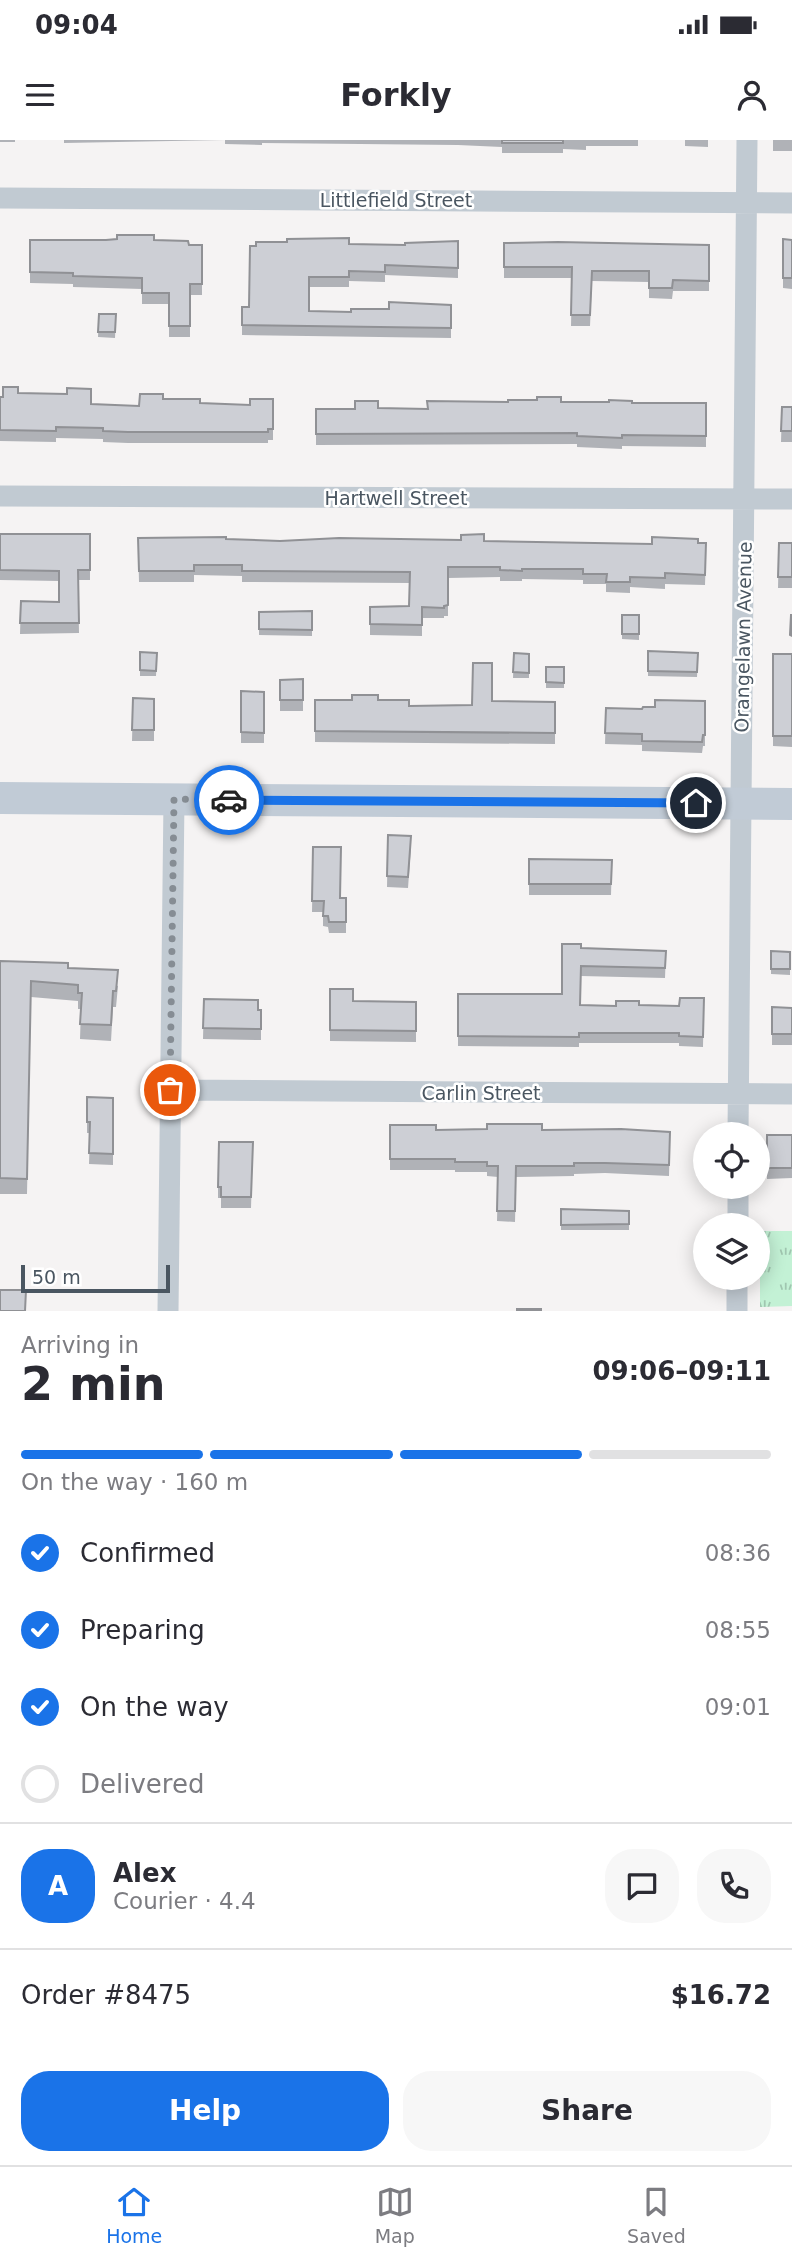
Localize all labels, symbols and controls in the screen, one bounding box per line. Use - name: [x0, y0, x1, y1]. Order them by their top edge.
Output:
- text: 09:04: [35, 10, 118, 40]
- icon: menu: [21, 76, 59, 114]
- text: Forkly: [340, 76, 452, 114]
- icon: person: [733, 76, 771, 114]
- street label: Littlefield Street: [320, 189, 472, 211]
- street label: Hartwell Street: [325, 487, 467, 509]
- street label: Orangelawn Avenue: [730, 541, 756, 733]
- courier: [194, 765, 264, 835]
- pin: [666, 773, 726, 833]
- icon: car: [210, 781, 248, 819]
- icon: home: [677, 784, 715, 822]
- pin: [140, 1060, 200, 1120]
- icon: bag: [151, 1071, 189, 1109]
- street label: Carlin Street: [421, 1082, 541, 1104]
- map controls: [693, 1122, 770, 1290]
- button: locate: [693, 1122, 770, 1199]
- button: layers: [693, 1213, 770, 1290]
- scale bar: [21, 1262, 170, 1294]
- text: 50 m: [32, 1266, 81, 1288]
- text: Arriving in: [21, 1332, 139, 1358]
- text: 09:06–09:11: [592, 1356, 771, 1386]
- text: 2 min: [21, 1357, 165, 1411]
- text: On the way · 160 m: [21, 1469, 248, 1495]
- icon: check: [21, 1534, 59, 1572]
- text: Confirmed: [80, 1538, 215, 1568]
- text: 08:36: [705, 1540, 771, 1566]
- icon: check: [21, 1611, 59, 1649]
- text: Preparing: [80, 1615, 205, 1645]
- text: 08:55: [705, 1617, 771, 1643]
- icon: check: [21, 1688, 59, 1726]
- text: On the way: [80, 1692, 229, 1722]
- text: 09:01: [705, 1694, 771, 1720]
- text: Delivered: [80, 1769, 204, 1799]
- button: chat: [605, 1849, 679, 1923]
- button: phone: [697, 1849, 771, 1923]
- text: Alex: [113, 1858, 176, 1888]
- text: A: [48, 1871, 68, 1901]
- text: Courier · 4.4: [113, 1888, 256, 1914]
- text: Order #8475: [21, 1980, 191, 2010]
- text: $16.72: [671, 1980, 771, 2010]
- button: Help: [21, 2071, 389, 2151]
- button: Share: [403, 2071, 771, 2151]
- tab: Home: [106, 2183, 162, 2247]
- tab: Map: [375, 2183, 415, 2247]
- tab: Saved: [627, 2183, 686, 2247]

